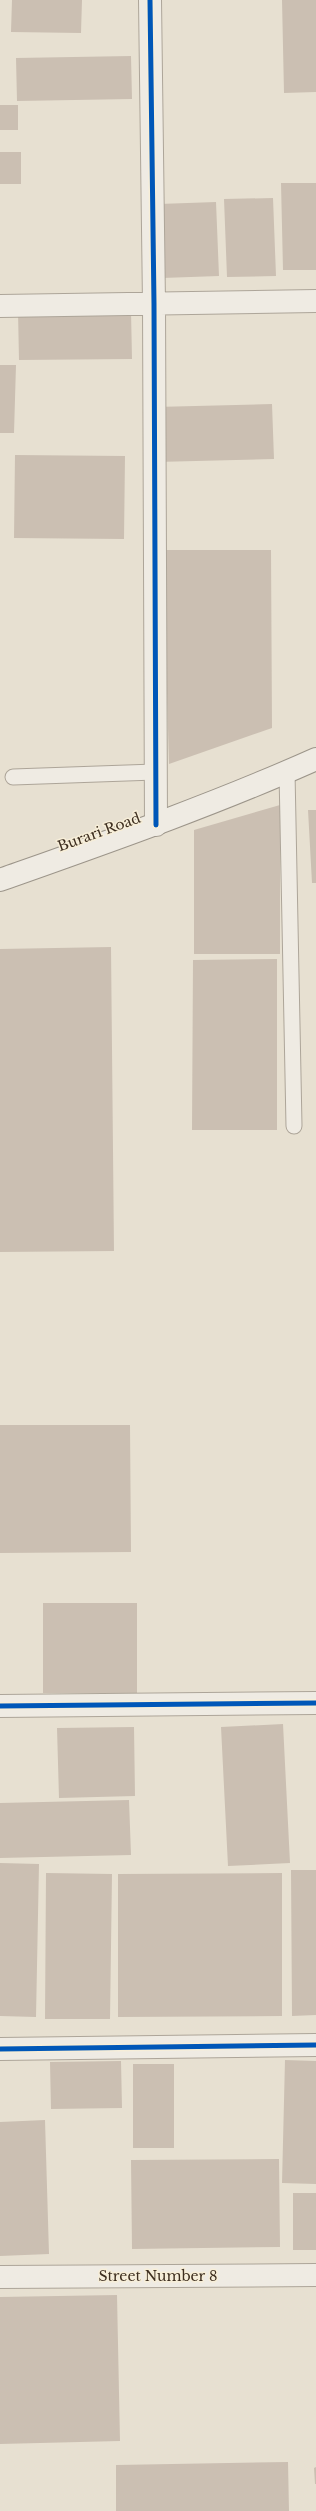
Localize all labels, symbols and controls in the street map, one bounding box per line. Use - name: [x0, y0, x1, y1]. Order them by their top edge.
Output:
- street label: Burari Road: [55, 808, 144, 855]
- street label: Street Number 8: [99, 2267, 217, 2285]

